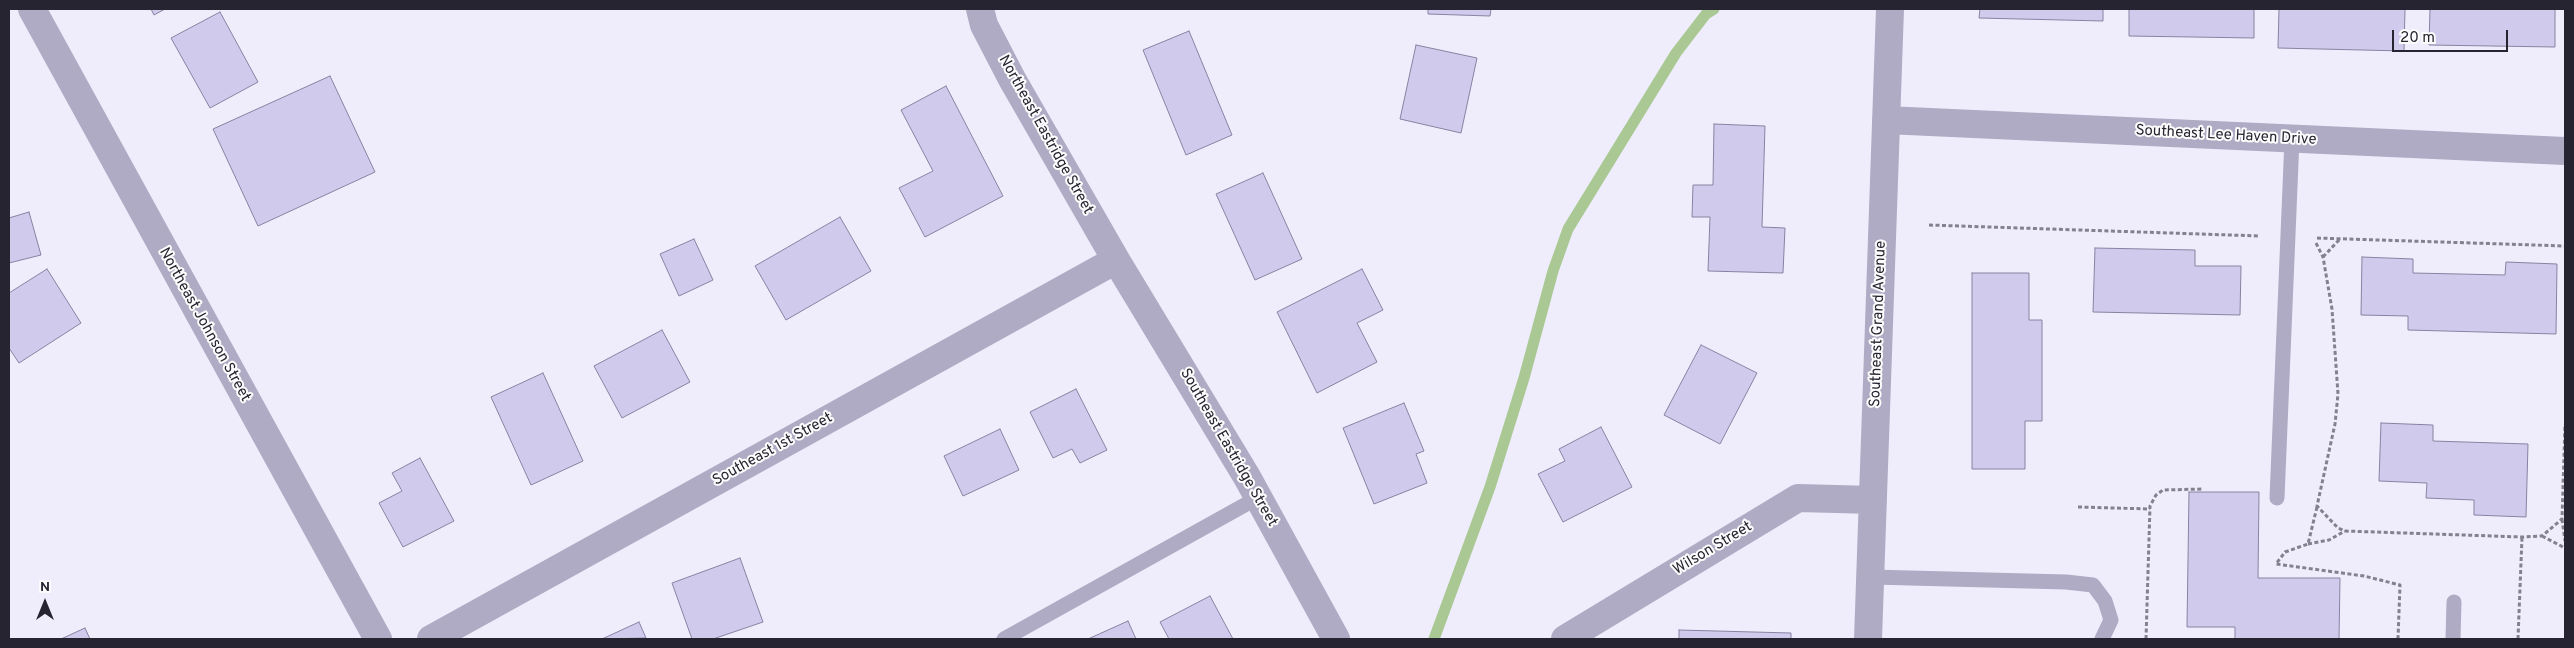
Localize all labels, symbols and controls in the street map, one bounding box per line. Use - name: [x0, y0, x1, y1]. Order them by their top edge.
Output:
- scale bar: [2394, 20, 2510, 52]
- text: 20 m: [2400, 29, 2435, 48]
- street label: Northeast Eastridge Street: [994, 52, 1096, 218]
- street label: Southeast Lee Haven Drive: [2135, 122, 2317, 150]
- street label: Southeast Grand Avenue: [1867, 241, 1891, 407]
- street label: Northeast Johnson Street: [154, 245, 254, 405]
- street label: Southeast Eastridge Street: [1175, 366, 1281, 530]
- street label: Southeast 1st Street: [710, 410, 836, 490]
- street label: Wilson Street: [1670, 518, 1756, 580]
- north arrow: [20, 578, 70, 628]
- text: N: [40, 579, 50, 596]

